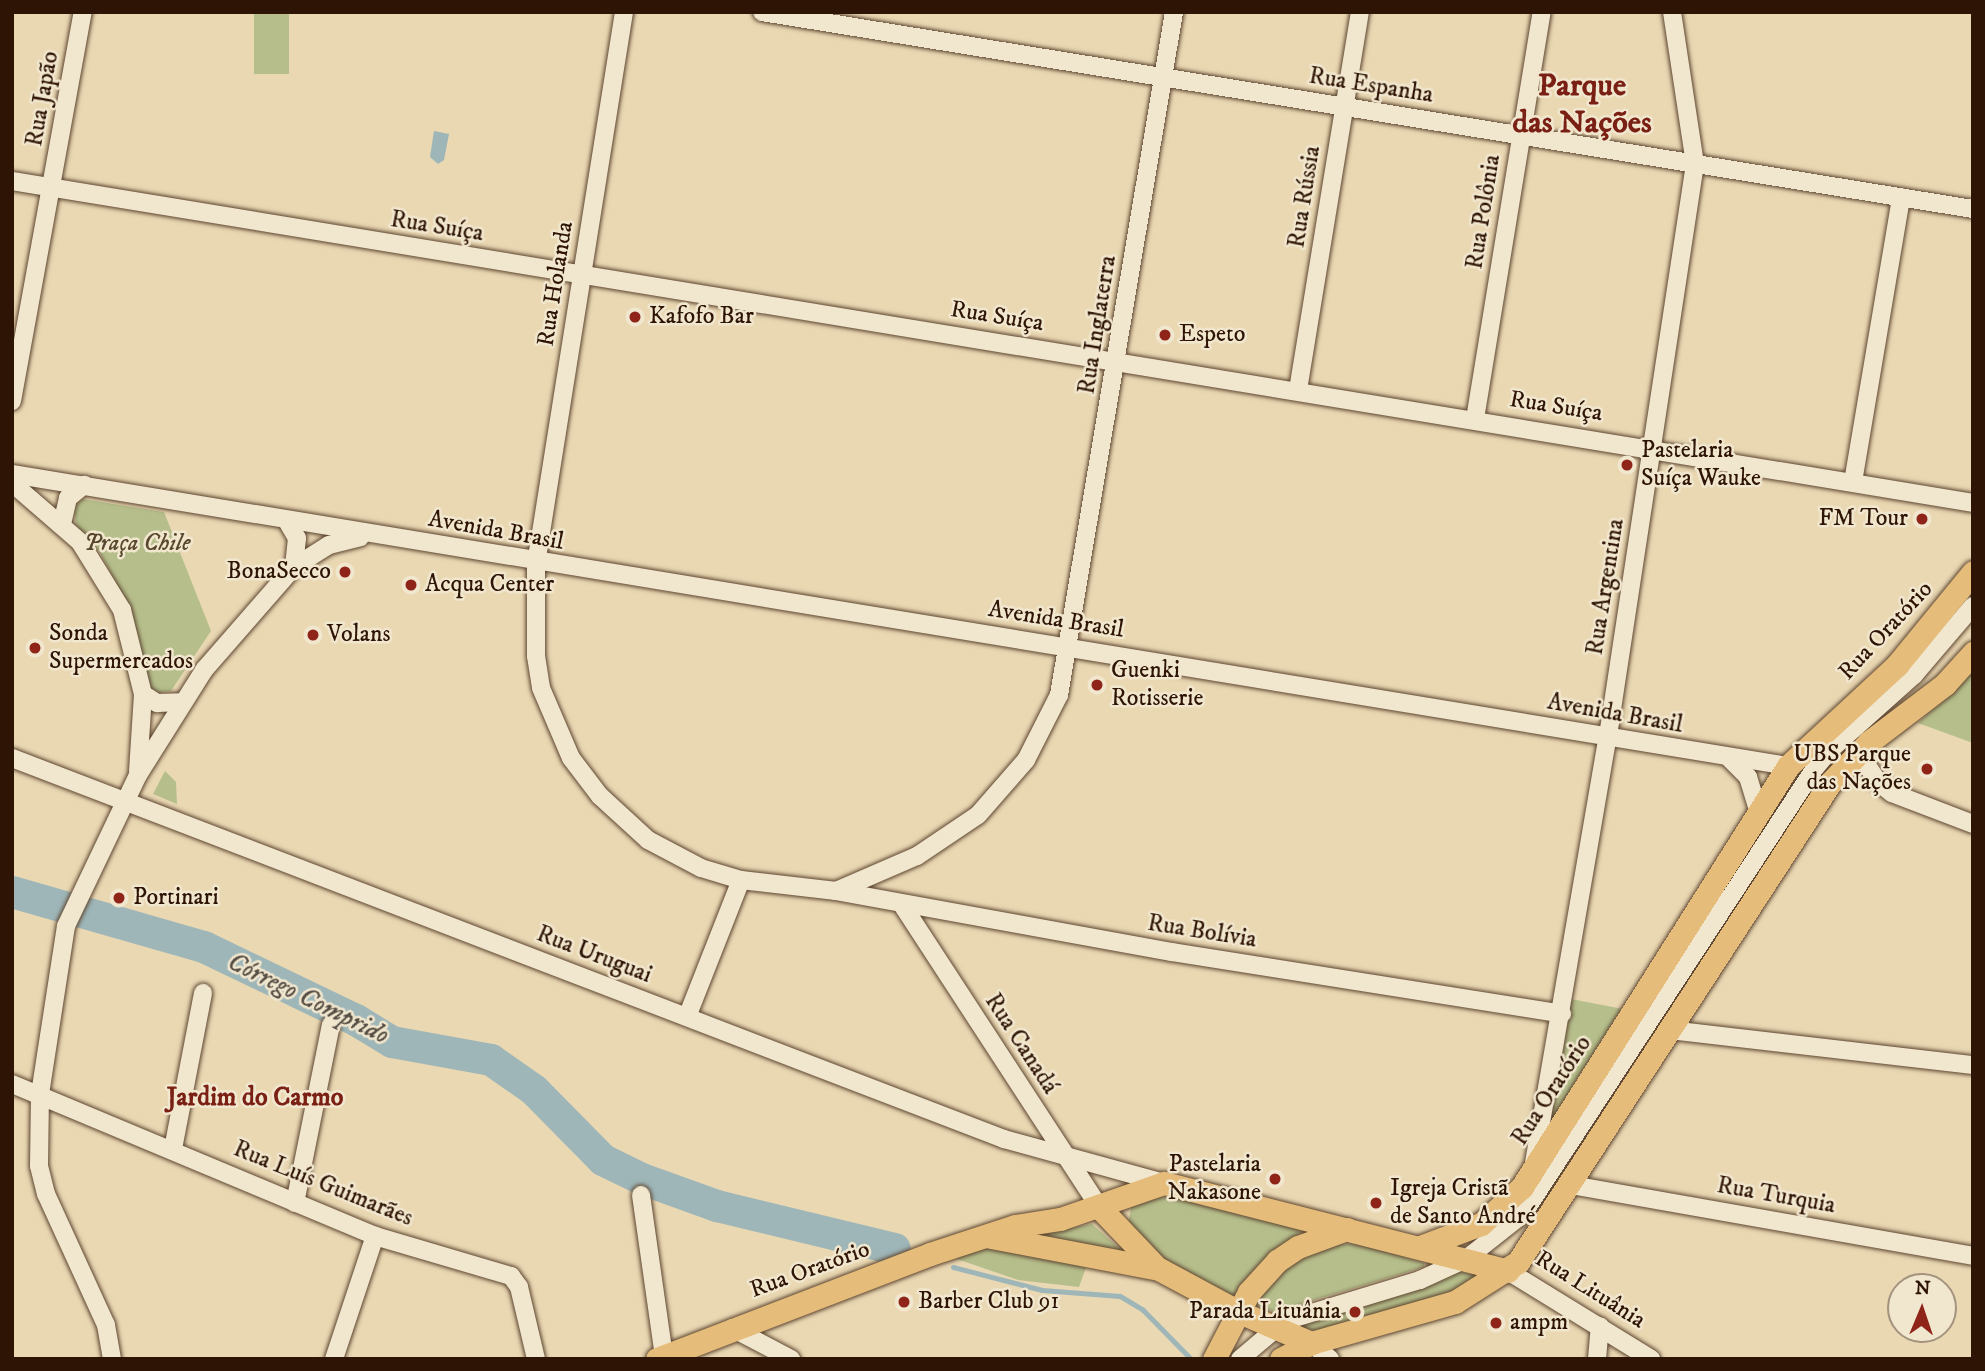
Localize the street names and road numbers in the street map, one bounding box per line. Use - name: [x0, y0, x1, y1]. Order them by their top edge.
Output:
- street label: Rua Japão: [20, 49, 66, 149]
- street label: Rua Espanha: [1307, 62, 1435, 110]
- street label: Rua Rússia: [1283, 144, 1327, 250]
- street label: Rua Polônia: [1461, 153, 1507, 271]
- street label: Rua Suíça: [388, 205, 486, 249]
- street label: Rua Holanda: [532, 219, 580, 349]
- street label: Rua Inglaterra: [1073, 254, 1123, 396]
- street label: Rua Suíça: [948, 295, 1046, 339]
- street label: Rua Suíça: [1507, 385, 1605, 429]
- street label: Avenida Brasil: [426, 505, 566, 557]
- street label: Rua Argentina: [1581, 517, 1631, 657]
- street label: Rua Oratório: [1833, 575, 1939, 687]
- street label: Avenida Brasil: [986, 595, 1126, 645]
- street label: Avenida Brasil: [1545, 688, 1685, 740]
- street label: Rua Bolívia: [1145, 909, 1259, 955]
- street label: Rua Uruguai: [532, 920, 656, 990]
- street label: Rua Canadá: [978, 988, 1064, 1100]
- street label: Rua Oratório: [1506, 1031, 1598, 1151]
- street label: Rua Luís Guimarães: [229, 1135, 417, 1233]
- street label: Rua Turquia: [1715, 1171, 1837, 1221]
- street label: Rua Oratório: [746, 1235, 874, 1305]
- street label: Rua Lituânia: [1530, 1245, 1650, 1335]

